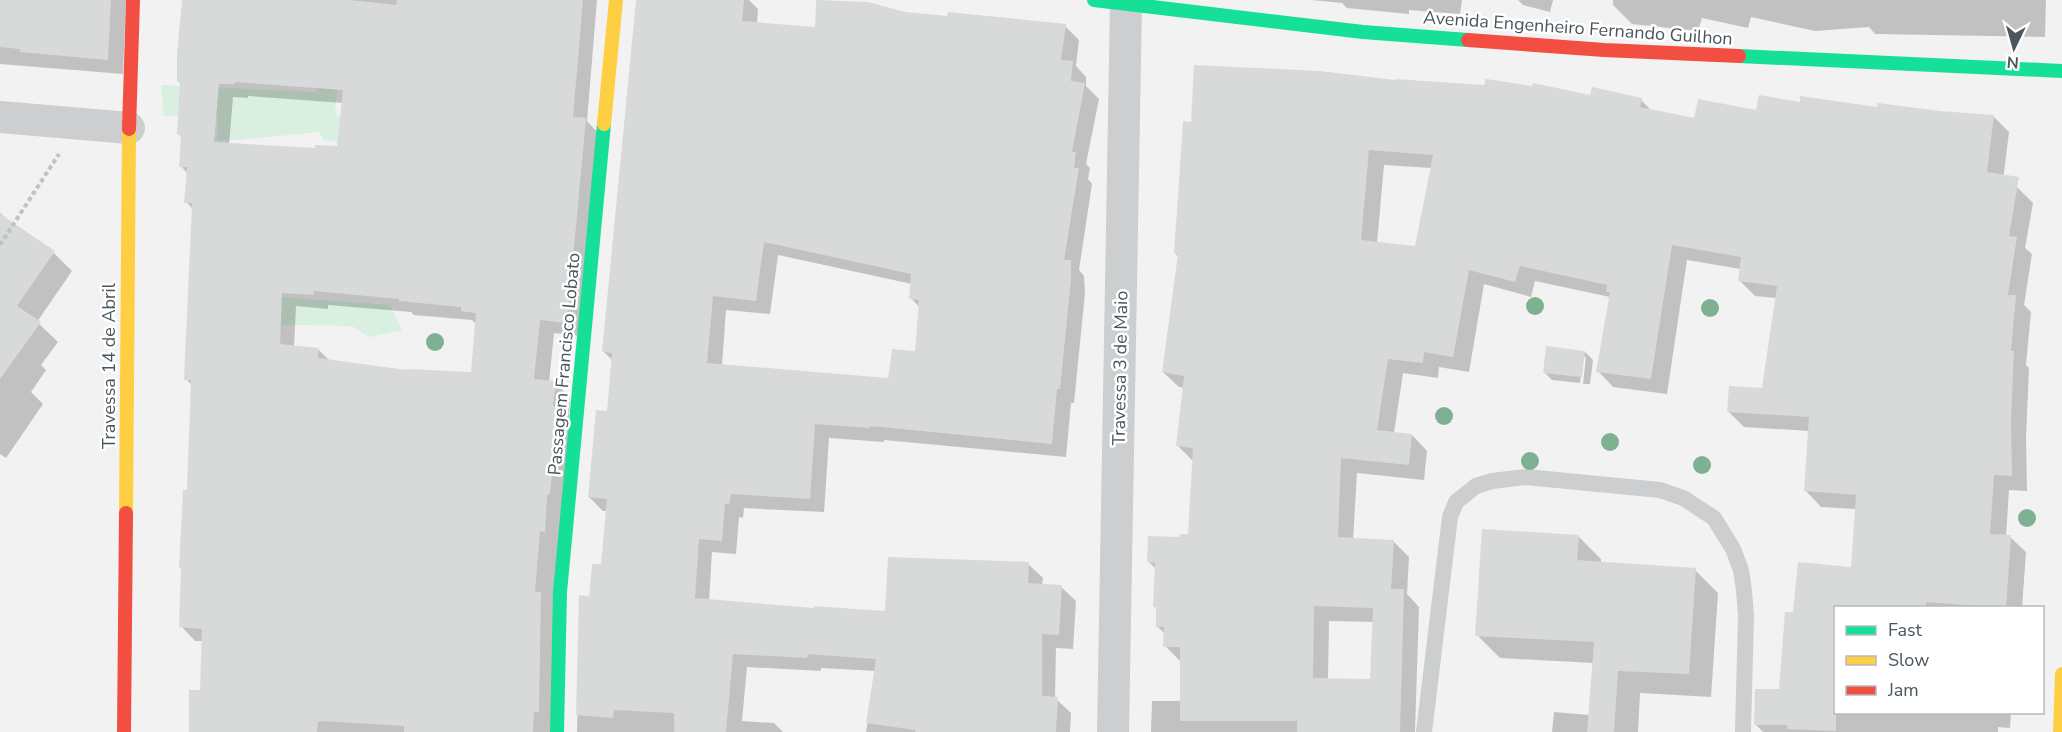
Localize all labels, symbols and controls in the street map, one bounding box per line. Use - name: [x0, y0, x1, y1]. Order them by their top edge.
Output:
- street label: Avenida Engenheiro Fernando Guilhon: [1422, 5, 1734, 51]
- north arrow: [1984, 18, 2044, 78]
- text: N: [2006, 50, 2020, 73]
- street label: Passagem Francisco Lobato: [542, 252, 586, 476]
- street label: Travessa 14 de Abril: [97, 282, 121, 449]
- street label: Travessa 3 de Maio: [1107, 290, 1133, 446]
- legend: [1834, 606, 2044, 714]
- text: Fast: [1888, 618, 1923, 642]
- text: Slow: [1888, 648, 1929, 672]
- text: Jam: [1887, 678, 1919, 702]

